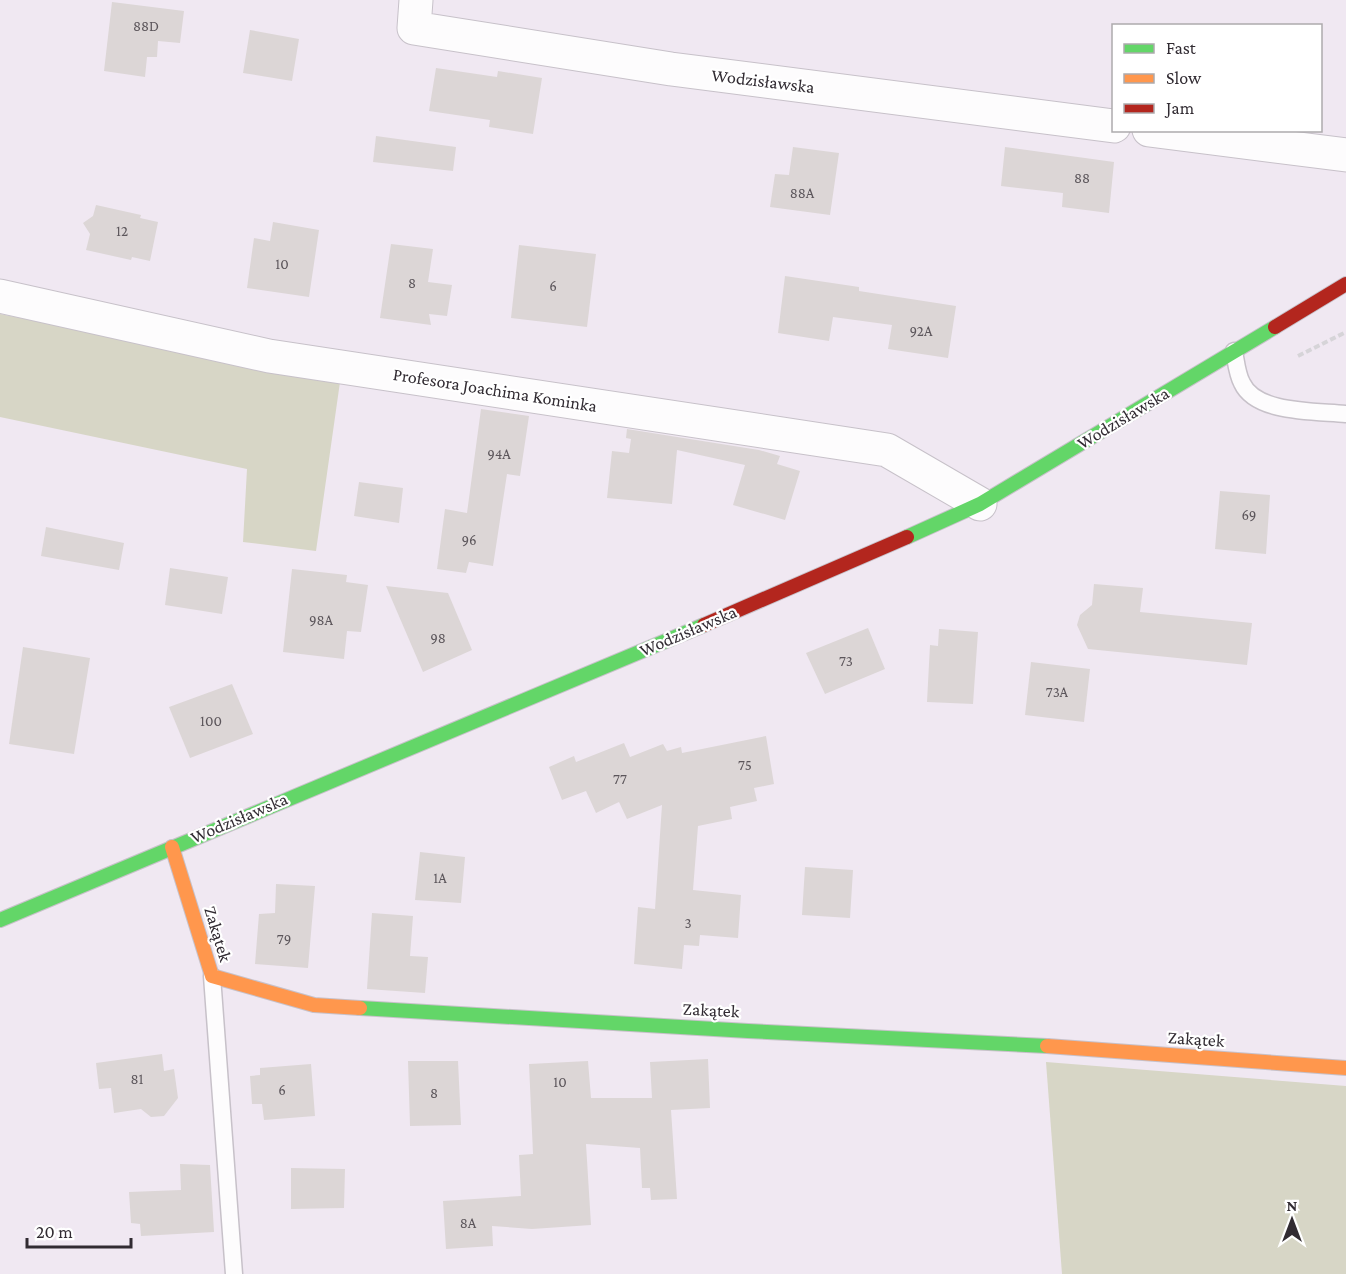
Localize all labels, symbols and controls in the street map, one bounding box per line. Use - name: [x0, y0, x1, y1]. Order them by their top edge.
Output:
- house number: 88D: [133, 18, 159, 34]
- legend: [1112, 24, 1322, 132]
- text: Fast: [1166, 38, 1197, 58]
- street label: Wodzisławska: [710, 65, 816, 97]
- text: Slow: [1166, 68, 1202, 88]
- text: Jam: [1164, 98, 1195, 118]
- house number: 88: [1074, 170, 1090, 186]
- house number: 88A: [790, 185, 815, 201]
- house number: 12: [116, 223, 128, 239]
- house number: 10: [275, 256, 289, 272]
- house number: 8: [408, 275, 416, 291]
- house number: 6: [549, 278, 557, 294]
- house number: 92A: [909, 323, 933, 339]
- street label: Profesora Joachima Kominka: [392, 364, 598, 416]
- street label: Wodzisławska: [1073, 383, 1173, 453]
- house number: 94A: [487, 446, 511, 462]
- house number: 69: [1242, 507, 1256, 523]
- house number: 96: [461, 532, 477, 548]
- street label: Wodzisławska: [636, 602, 740, 660]
- house number: 98A: [309, 612, 334, 628]
- house number: 98: [430, 630, 446, 646]
- house number: 73: [839, 653, 853, 669]
- house number: 73A: [1046, 684, 1069, 700]
- house number: 100: [200, 713, 222, 729]
- house number: 75: [738, 757, 752, 773]
- house number: 77: [613, 771, 627, 787]
- street label: Wodzisławska: [187, 789, 291, 847]
- house number: 1A: [433, 870, 447, 886]
- street label: Zakątek: [200, 904, 236, 965]
- house number: 3: [684, 915, 692, 931]
- house number: 79: [277, 931, 291, 947]
- street label: Zakątek: [682, 999, 740, 1021]
- street label: Zakątek: [1167, 1027, 1225, 1051]
- house number: 81: [130, 1071, 144, 1087]
- house number: 10: [553, 1074, 567, 1090]
- house number: 6: [278, 1082, 286, 1098]
- house number: 8: [430, 1085, 438, 1101]
- north arrow: [1262, 1190, 1322, 1250]
- text: N: [1287, 1197, 1298, 1214]
- scale bar: [27, 1211, 130, 1249]
- house number: 8A: [460, 1215, 477, 1231]
- text: 20 m: [36, 1222, 73, 1242]

